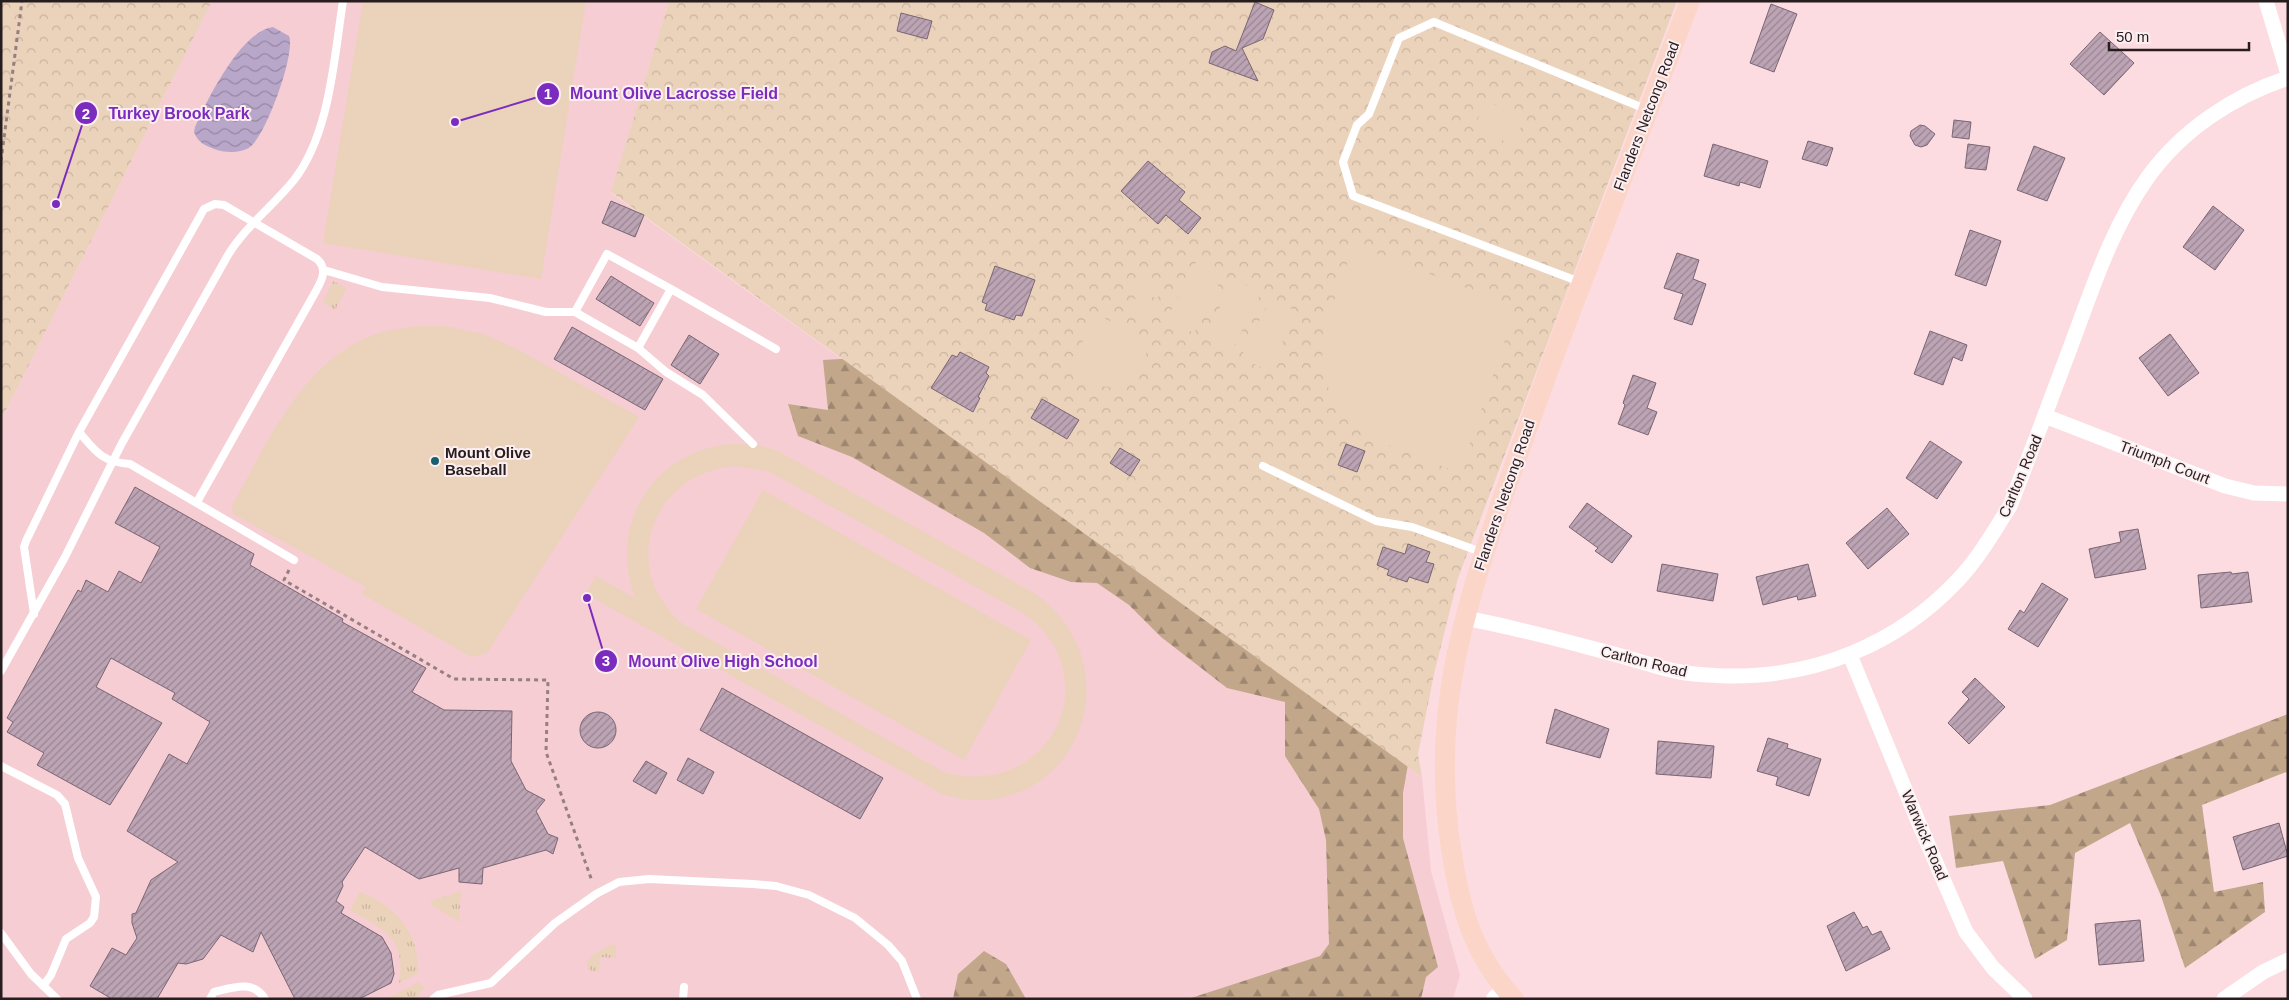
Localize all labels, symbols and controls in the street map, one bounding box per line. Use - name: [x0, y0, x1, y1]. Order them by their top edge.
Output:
- scale bar: [2109, 20, 2249, 52]
- text: 50 m: [2116, 28, 2149, 45]
- street label: Flanders Netcong Road: [1610, 39, 1682, 193]
- callout: Mount Olive Lacrosse Field: [535, 78, 788, 109]
- text: 1: [544, 85, 552, 102]
- text: Mount Olive Lacrosse Field: [570, 85, 778, 102]
- callout: Turkey Brook Park: [74, 98, 260, 129]
- text: 2: [82, 105, 90, 122]
- text: Turkey Brook Park: [108, 105, 250, 122]
- street label: Flanders Netcong Road: [1470, 417, 1538, 573]
- street label: Carlton Road: [1995, 432, 2045, 520]
- street label: Triumph Court: [2117, 437, 2213, 487]
- place label: Mount Olive Baseball: [445, 444, 531, 478]
- marker: Mount Olive Baseball: [429, 455, 441, 467]
- street label: Carlton Road: [1599, 642, 1689, 680]
- callout: Mount Olive High School: [594, 645, 828, 676]
- text: 3: [602, 652, 610, 669]
- text: Mount Olive High School: [628, 653, 818, 670]
- street label: Warwick Road: [1898, 787, 1952, 883]

